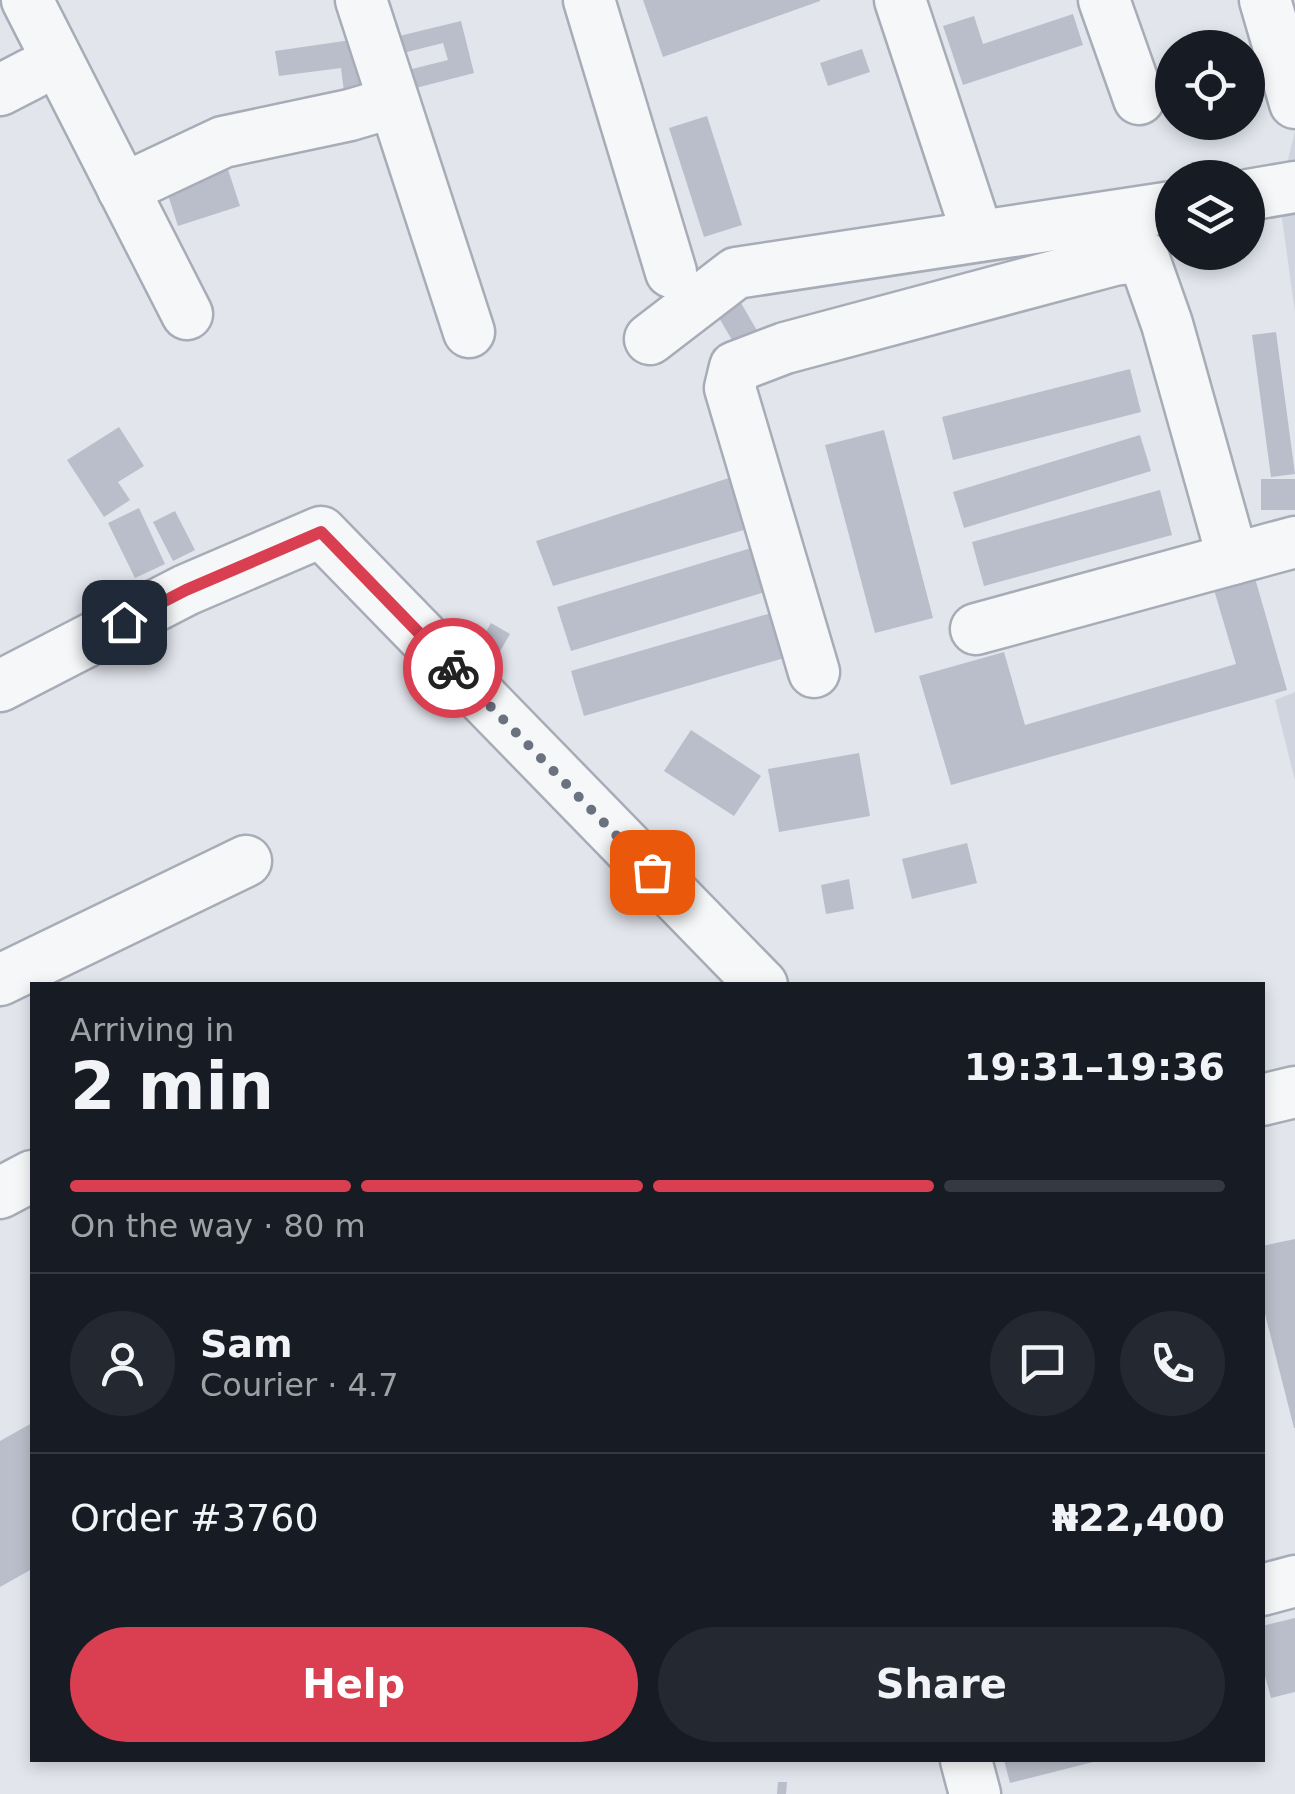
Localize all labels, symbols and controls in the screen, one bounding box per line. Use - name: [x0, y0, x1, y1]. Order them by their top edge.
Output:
- map controls: [1155, 30, 1265, 270]
- button: locate: [1155, 30, 1265, 140]
- button: layers: [1155, 160, 1265, 270]
- pin: [82, 580, 167, 665]
- icon: home: [97, 595, 152, 650]
- courier: [403, 618, 503, 718]
- icon: bike: [426, 641, 481, 696]
- pin: [610, 830, 695, 915]
- icon: bag: [625, 845, 680, 900]
- text: Arriving in: [70, 1011, 234, 1049]
- text: 19:31–19:36: [964, 1045, 1225, 1089]
- text: 2 min: [70, 1049, 274, 1124]
- text: On the way · 80 m: [70, 1207, 366, 1245]
- button: person: [70, 1311, 175, 1416]
- button: chat: [990, 1311, 1095, 1416]
- button: phone: [1120, 1311, 1225, 1416]
- text: Sam: [200, 1322, 293, 1366]
- text: Courier · 4.7: [200, 1366, 399, 1404]
- text: Order #3760: [70, 1496, 319, 1540]
- text: ₦22,400: [1052, 1496, 1225, 1540]
- button: Help: [70, 1627, 638, 1742]
- button: Share: [658, 1627, 1225, 1742]

